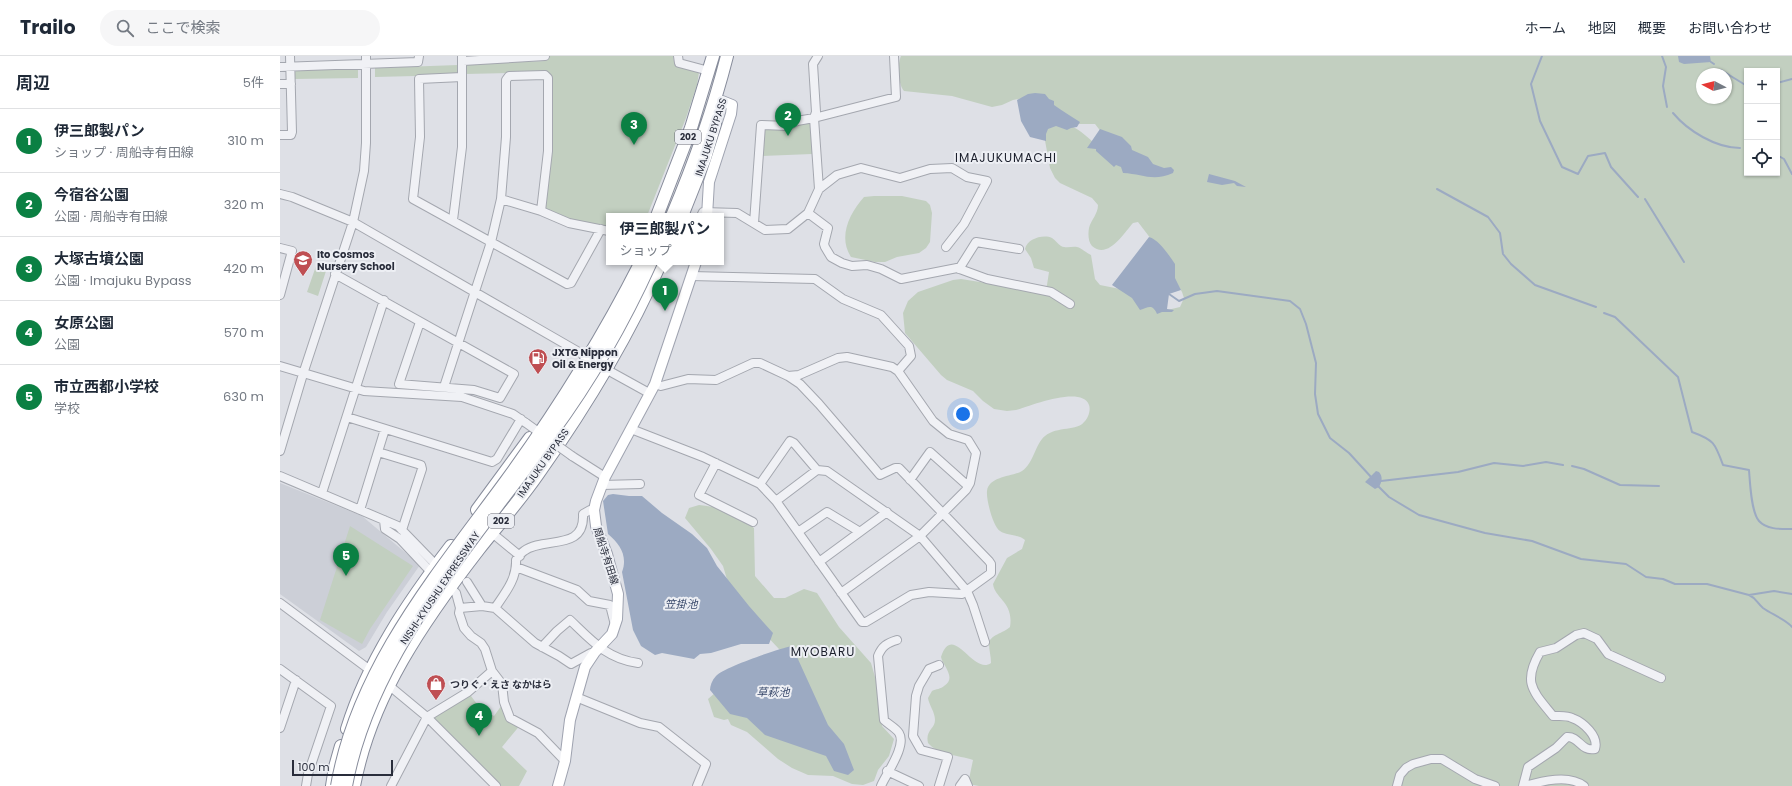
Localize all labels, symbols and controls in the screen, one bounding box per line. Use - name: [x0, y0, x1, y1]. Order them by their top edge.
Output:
- search box: [100, 10, 380, 46]
- text: Trailo: [20, 14, 76, 41]
- icon: search: [114, 17, 136, 39]
- text: ここで検索: [146, 17, 221, 38]
- text: ホーム: [1524, 18, 1566, 38]
- text: 地図: [1588, 18, 1616, 38]
- text: 概要: [1638, 18, 1666, 38]
- text: お問い合わせ: [1688, 18, 1772, 38]
- north arrow: [1696, 68, 1732, 104]
- map controls: [1744, 68, 1780, 176]
- button: +: [1744, 68, 1780, 104]
- text: 周辺: [16, 71, 50, 95]
- text: 5件: [243, 73, 264, 92]
- street label: IMAJUKU BYPASS: [691, 96, 731, 178]
- pin: 2: [775, 103, 801, 136]
- button: −: [1744, 104, 1780, 140]
- pin: 3: [621, 112, 647, 145]
- text: 伊三郎製パン: [54, 120, 145, 141]
- road number: 202: [675, 130, 701, 144]
- text: 1: [27, 131, 31, 150]
- text: 310 m: [227, 131, 264, 150]
- button: locate: [1744, 140, 1780, 176]
- text: ショップ · 周船寺有田線: [54, 143, 194, 162]
- district label: IMAJUKUMACHI: [955, 149, 1057, 166]
- text: 今宿谷公園: [54, 184, 129, 205]
- text: 2: [25, 195, 33, 214]
- text: 320 m: [224, 195, 264, 214]
- text: 公園 · 周船寺有田線: [54, 207, 168, 226]
- popup: [606, 213, 724, 265]
- text: 伊三郎製パン: [620, 218, 710, 239]
- text: ショップ: [620, 241, 672, 260]
- place label: Ito Cosmos Nursery School: [317, 247, 395, 274]
- text: 大塚古墳公園: [54, 248, 144, 269]
- school or university icon: Ito Cosmos Nursery School: [292, 249, 314, 277]
- text: 3: [25, 259, 33, 278]
- text: 420 m: [223, 259, 264, 278]
- text: 公園 · Imajuku Bypass: [54, 271, 192, 290]
- pin: 1: [652, 278, 678, 311]
- text: 女原公園: [54, 312, 114, 333]
- text: 4: [25, 323, 33, 342]
- text: 570 m: [224, 323, 264, 342]
- text: 公園: [54, 335, 80, 354]
- place label: JXTG Nippon Oil & Energy: [552, 345, 618, 372]
- fuel station icon: JXTG Nippon Oil & Energy: [527, 347, 549, 375]
- text: 市立西都小学校: [54, 376, 159, 397]
- text: 5: [25, 387, 33, 406]
- text: 630 m: [223, 387, 264, 406]
- text: 学校: [54, 399, 80, 418]
- your location: [953, 404, 973, 424]
- street label: IMAJUKU BYPASS: [513, 425, 573, 501]
- road number: 202: [488, 514, 514, 528]
- street label: 周船寺有田線: [590, 525, 622, 587]
- street label: NISHI-KYUSHU EXPRESSWAY: [396, 528, 484, 648]
- pin: 5: [333, 543, 359, 576]
- water label: 笠掛池: [665, 596, 698, 612]
- district label: MYOBARU: [791, 643, 855, 660]
- shop icon: つりぐ・えさ なかはら: [425, 673, 447, 701]
- place label: つりぐ・えさ なかはら: [450, 677, 552, 692]
- water label: 草萩池: [757, 684, 790, 700]
- pin: 4: [466, 703, 492, 736]
- scale bar: [292, 758, 393, 777]
- text: 100 m: [298, 759, 330, 775]

